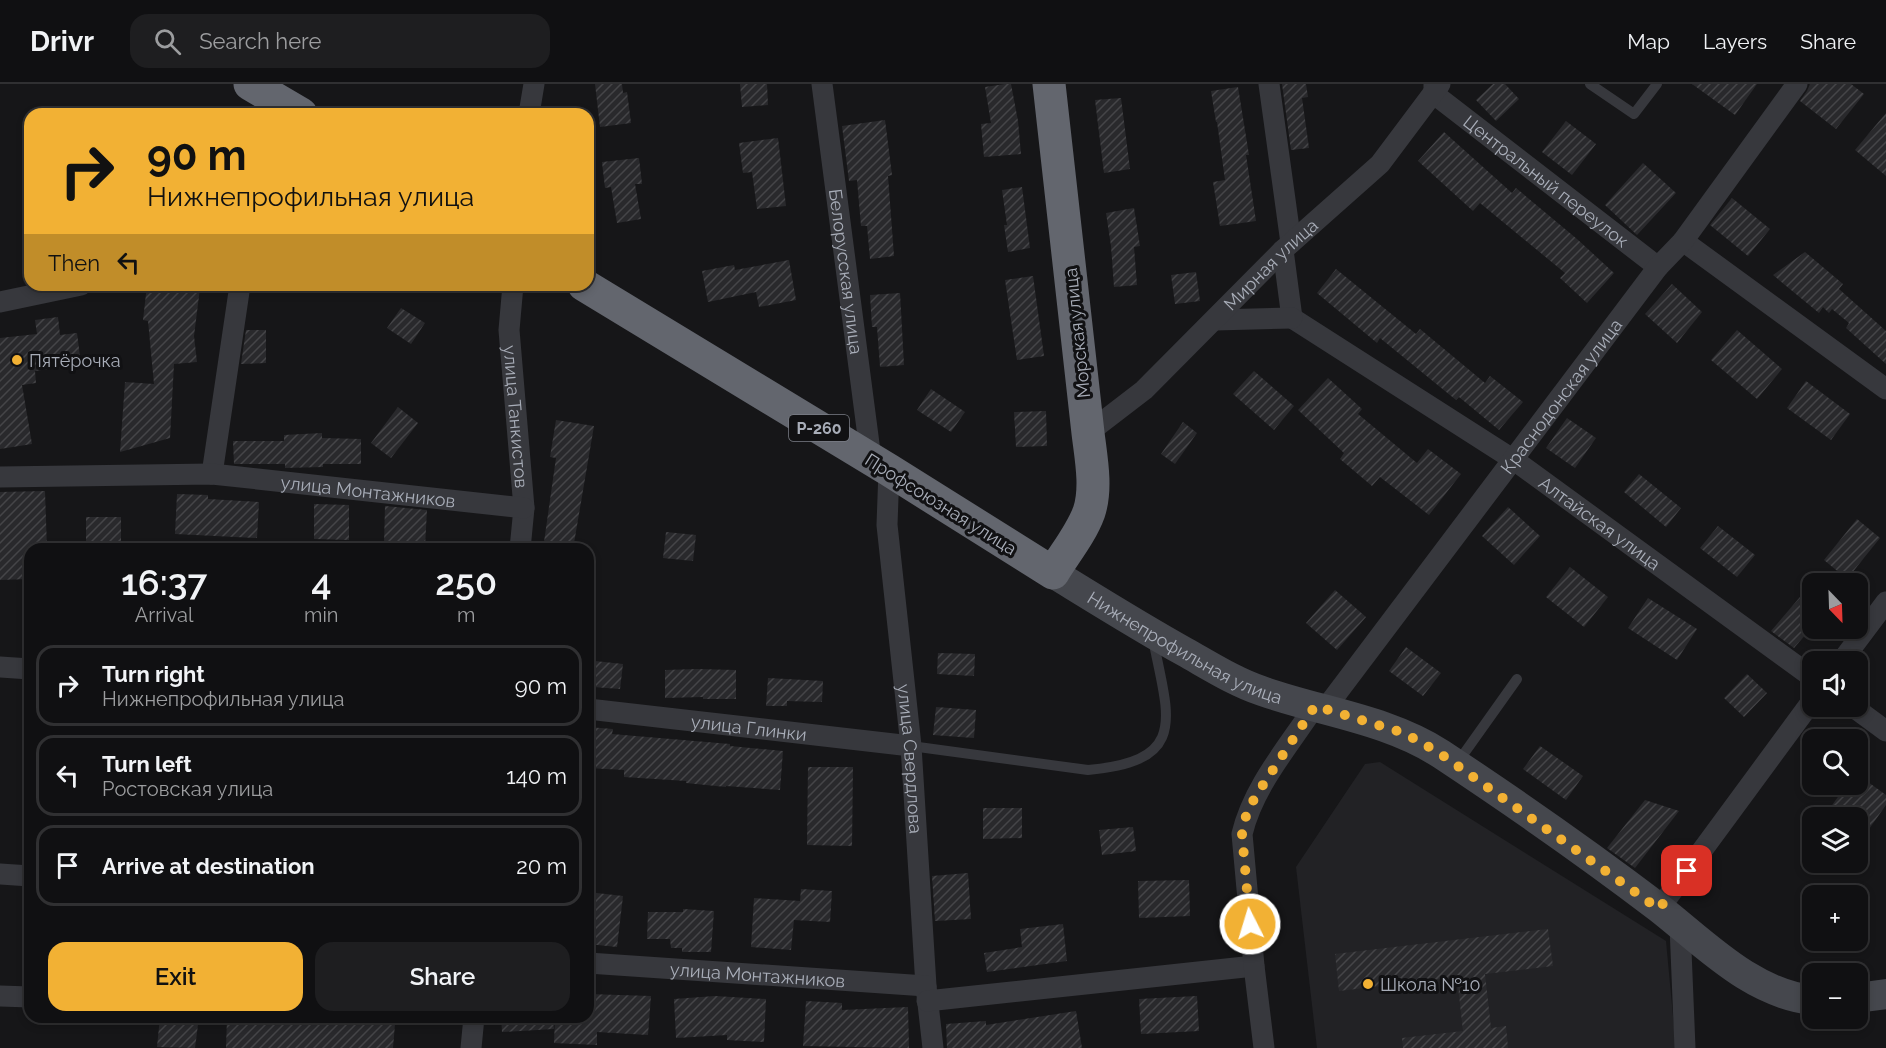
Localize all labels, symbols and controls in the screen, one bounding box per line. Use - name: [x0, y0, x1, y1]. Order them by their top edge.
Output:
- search box: [130, 14, 550, 68]
- text: Drivr: [30, 25, 94, 58]
- icon: search: [151, 25, 184, 58]
- text: Search here: [199, 28, 321, 54]
- text: Map: [1627, 29, 1670, 54]
- text: Layers: [1703, 29, 1767, 54]
- text: Share: [1800, 29, 1856, 54]
- street label: Центральный переулок: [1460, 110, 1633, 251]
- text: 90 m: [147, 131, 247, 180]
- icon: right: [48, 132, 126, 210]
- text: Нижнепрофильная улица: [147, 181, 474, 212]
- street label: Белорусская улица: [825, 187, 868, 355]
- street label: Мирная улица: [1219, 214, 1322, 314]
- icon: left: [112, 246, 145, 279]
- text: Then: [48, 250, 100, 276]
- street label: Морская улица: [1060, 267, 1094, 399]
- street label: Краснодонская улица: [1496, 314, 1626, 478]
- street label: улица Танкистов: [500, 344, 533, 489]
- place label: Пятёрочка: [29, 350, 121, 371]
- marker: Пятёрочка: [10, 353, 24, 367]
- road number: Р-260: [789, 415, 849, 441]
- street label: Профсоюзная улица: [861, 449, 1021, 559]
- street label: улица Монтажников: [280, 471, 456, 511]
- street label: Алтайская улица: [1535, 472, 1665, 574]
- text: 16:37: [121, 561, 207, 603]
- text: 4: [311, 561, 331, 603]
- text: 250: [435, 561, 497, 603]
- north arrow: [1802, 573, 1868, 639]
- map controls: [1802, 573, 1868, 1029]
- street label: Нижнепрофильная улица: [1084, 587, 1285, 708]
- text: Arrival: [135, 603, 193, 627]
- text: min: [304, 603, 338, 627]
- text: m: [457, 603, 475, 627]
- button: sound: [1802, 651, 1868, 717]
- text: Turn right: [102, 661, 205, 687]
- icon: right: [51, 669, 84, 702]
- text: 90 m: [515, 673, 567, 699]
- street label: улица Свердлова: [894, 683, 927, 834]
- text: Нижнепрофильная улица: [102, 687, 344, 711]
- street label: улица Глинки: [690, 710, 808, 744]
- button: search: [1802, 729, 1868, 795]
- text: Turn left: [102, 751, 192, 777]
- icon: left: [51, 759, 84, 792]
- text: 140 m: [506, 763, 567, 789]
- text: Ростовская улица: [102, 777, 273, 801]
- button: layers: [1802, 807, 1868, 873]
- pin: [1661, 845, 1712, 896]
- icon: arrive: [51, 849, 84, 882]
- text: Arrive at destination: [102, 853, 315, 879]
- text: 20 m: [516, 853, 567, 879]
- icon: arrive: [1670, 854, 1703, 887]
- button: +: [1802, 885, 1868, 951]
- position arrow: [1218, 892, 1282, 956]
- button: Exit: [48, 942, 303, 1011]
- button: Share: [315, 942, 570, 1011]
- street label: улица Монтажников: [669, 958, 846, 991]
- button: −: [1802, 963, 1868, 1029]
- place label: Школа №10: [1380, 974, 1481, 995]
- marker: Школа №10: [1361, 977, 1375, 991]

